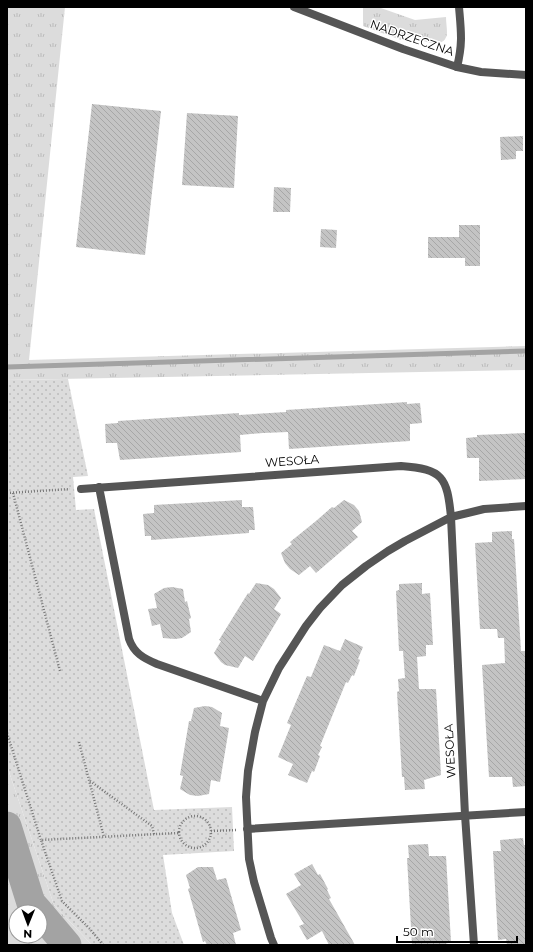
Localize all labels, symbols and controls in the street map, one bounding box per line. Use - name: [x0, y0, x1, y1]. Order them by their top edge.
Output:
- street label: NADRZECZNA: [368, 16, 456, 59]
- street label: WESOŁA: [264, 451, 320, 470]
- street label: WESOŁA: [441, 723, 458, 779]
- north arrow: [8, 904, 48, 944]
- scale bar: [397, 918, 517, 944]
- text: 50 m: [403, 924, 434, 939]
- text: N: [23, 927, 32, 941]

